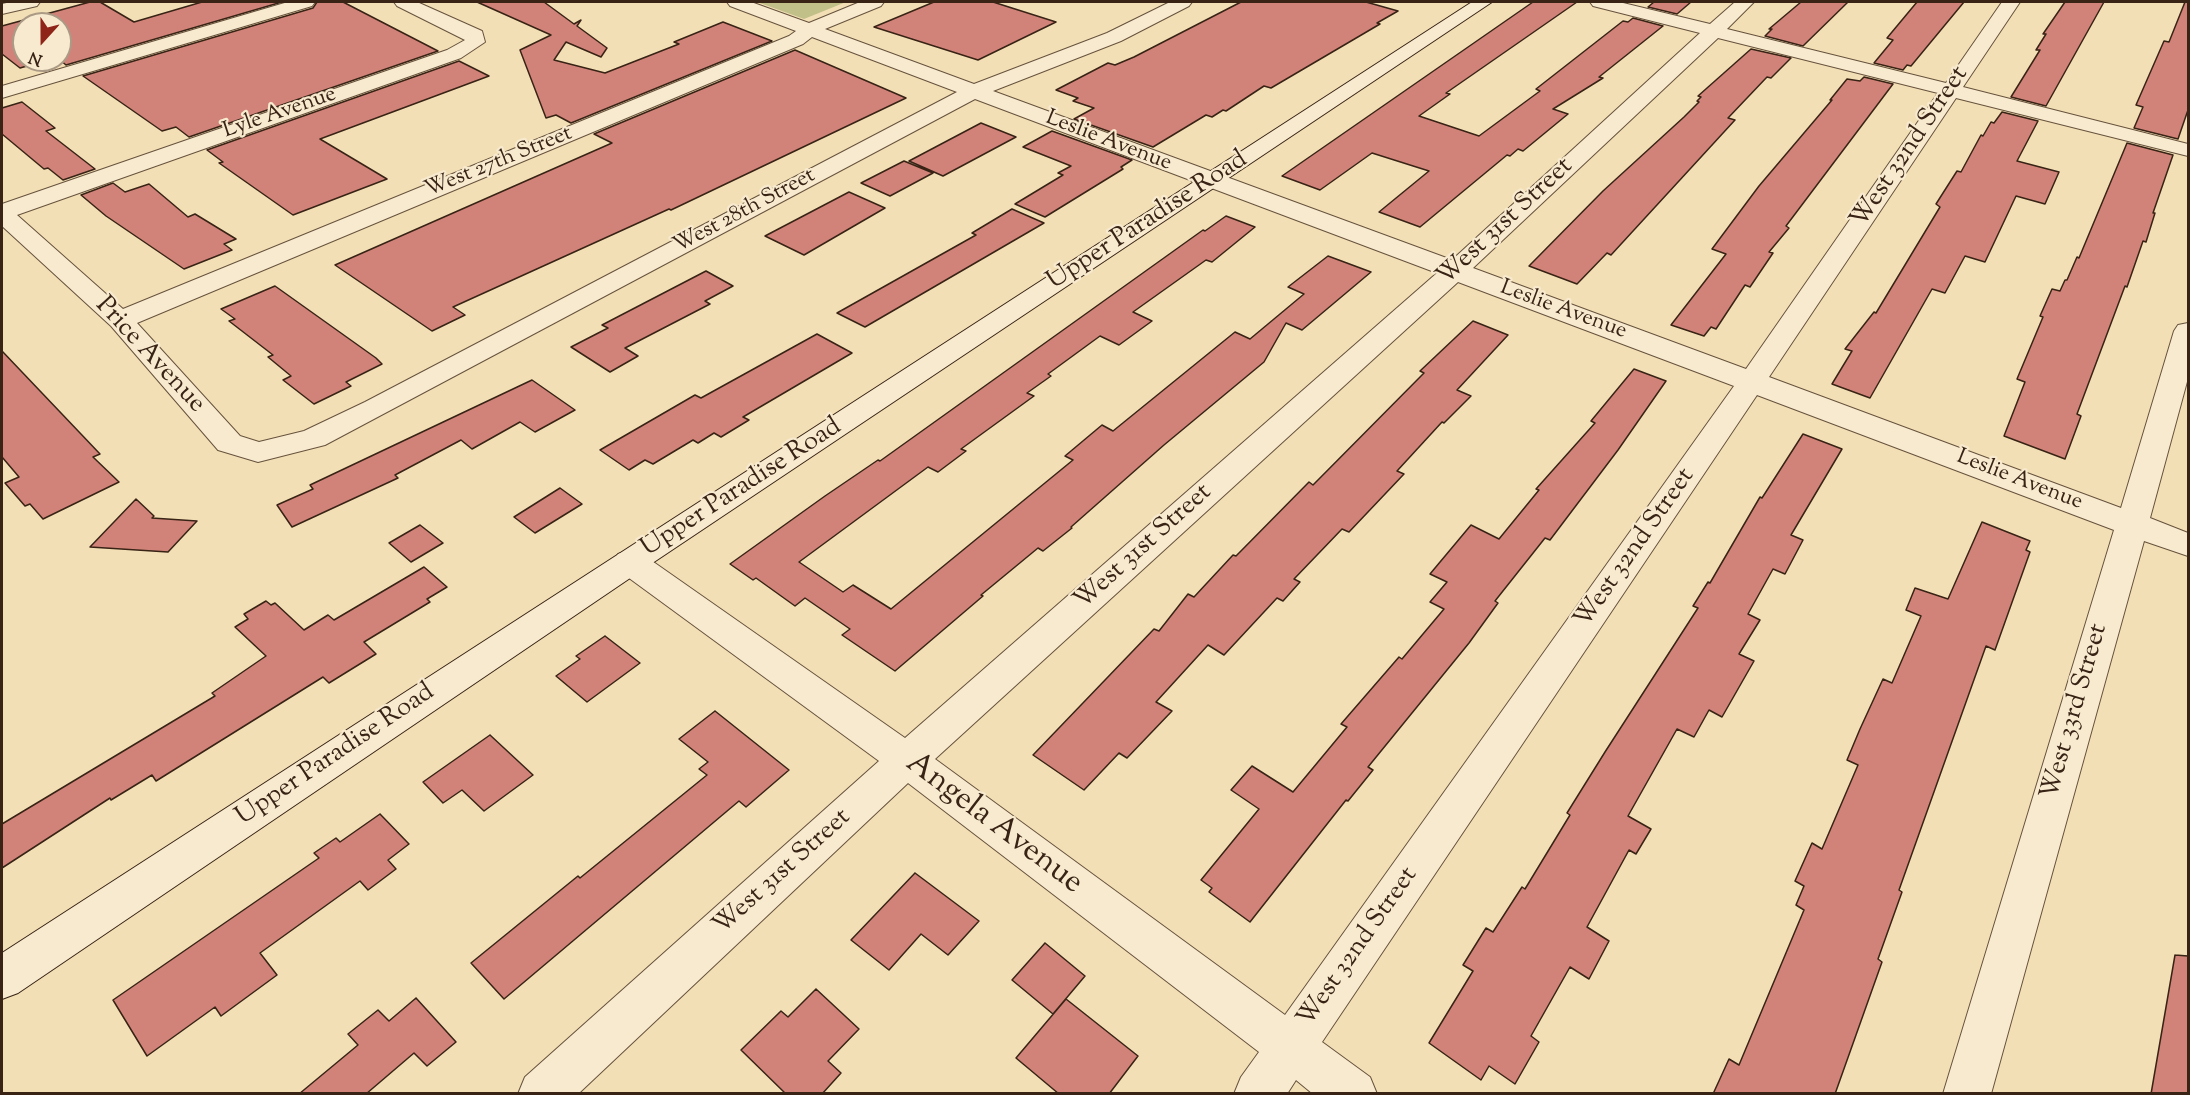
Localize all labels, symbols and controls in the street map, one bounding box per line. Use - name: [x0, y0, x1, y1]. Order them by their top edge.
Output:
- north arrow: [12, 12, 72, 72]
- text: N: [26, 44, 46, 70]
- street label: West 32nd Street: [1845, 61, 1977, 235]
- street label: Lyle Avenue: [220, 82, 340, 146]
- street label: Leslie Avenue: [1041, 106, 1175, 178]
- street label: West 27th Street: [421, 121, 577, 205]
- street label: Upper Paradise Road: [1042, 145, 1254, 299]
- street label: West 31st Street: [1432, 152, 1580, 294]
- street label: West 28th Street: [670, 164, 820, 260]
- street label: Leslie Avenue: [1496, 276, 1630, 346]
- street label: Price Avenue: [87, 291, 211, 421]
- street label: Upper Paradise Road: [636, 412, 848, 566]
- street label: Leslie Avenue: [1952, 445, 2086, 517]
- street label: West 32nd Street: [1569, 463, 1703, 635]
- street label: West 31st Street: [1069, 478, 1219, 618]
- street label: West 33rd Street: [2036, 621, 2116, 803]
- street label: Upper Paradise Road: [231, 678, 441, 834]
- street label: Angela Avenue: [897, 746, 1089, 904]
- street label: West 31st Street: [708, 803, 858, 943]
- street label: West 32nd Street: [1292, 862, 1426, 1034]

